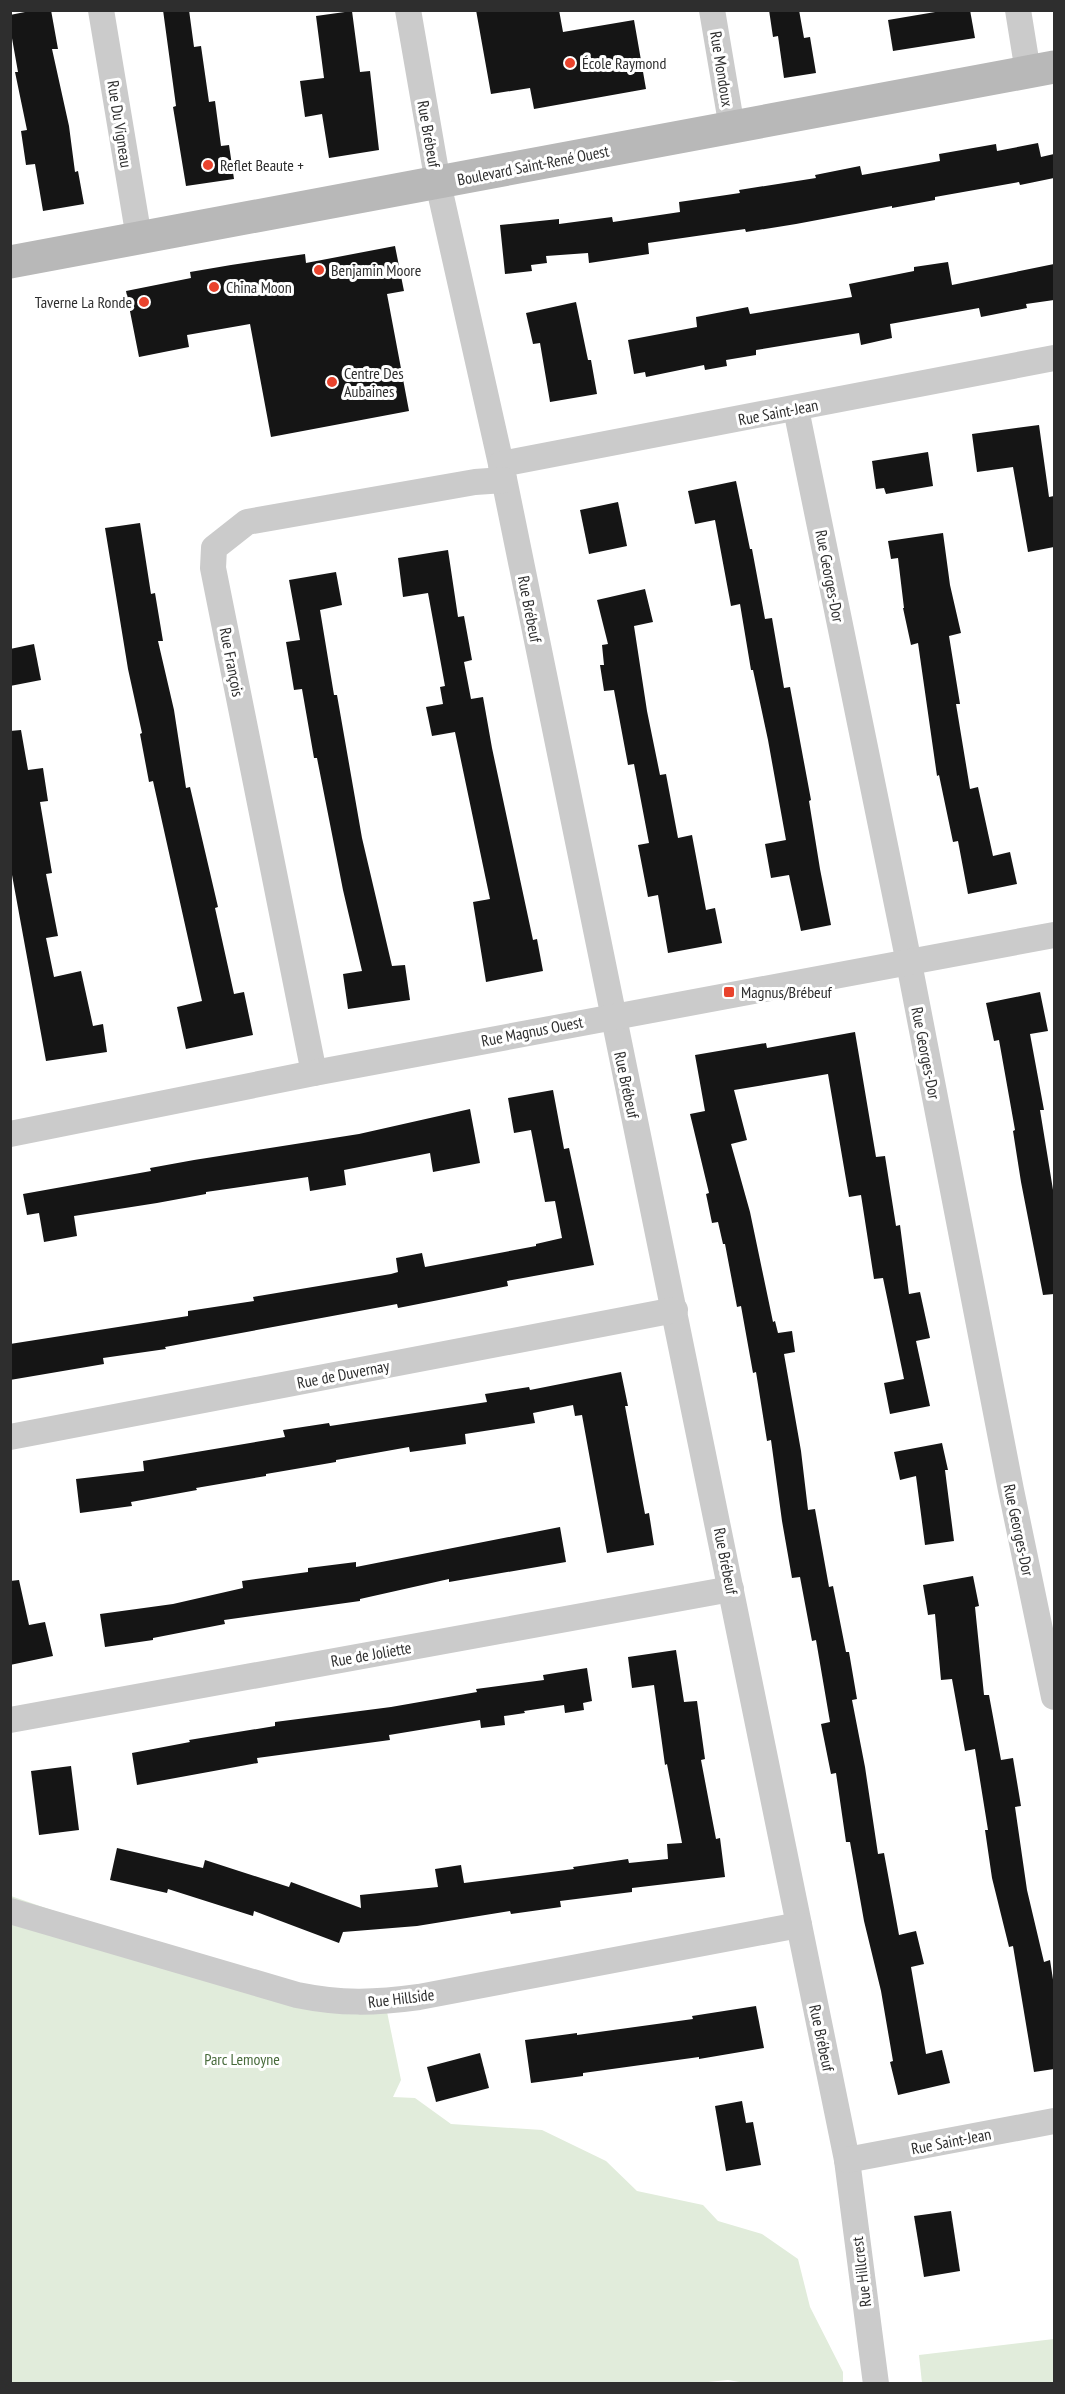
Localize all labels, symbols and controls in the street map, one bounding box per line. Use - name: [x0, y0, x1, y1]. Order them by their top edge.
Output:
- street label: Rue Mondoux: [706, 30, 738, 109]
- place label: École Raymond: [582, 53, 666, 73]
- marker: École Raymond: [563, 56, 577, 70]
- street label: Rue Du Vigneau: [103, 79, 137, 169]
- street label: Rue Brébeuf: [413, 99, 445, 170]
- street label: Boulevard Saint-René Ouest: [455, 140, 611, 190]
- place label: Reflet Beaute +: [220, 155, 304, 175]
- marker: Reflet Beaute +: [201, 158, 215, 172]
- place label: Benjamin Moore: [331, 260, 421, 280]
- marker: Benjamin Moore: [312, 263, 326, 277]
- place label: China Moon: [226, 277, 292, 297]
- marker: China Moon: [207, 280, 221, 294]
- place label: Taverne La Ronde: [35, 292, 132, 312]
- marker: Taverne La Ronde: [137, 295, 151, 309]
- place label: Centre Des Aubaines: [344, 363, 404, 401]
- marker: Centre Des Aubaines: [325, 375, 339, 389]
- street label: Rue Saint-Jean: [736, 394, 820, 430]
- street label: Rue Georges-Dor: [811, 528, 849, 624]
- street label: Rue Brébeuf: [514, 574, 546, 645]
- street label: Rue François: [215, 626, 249, 698]
- place label: Magnus/Brébeuf: [741, 982, 833, 1002]
- marker: Magnus/Brébeuf: [722, 985, 736, 999]
- street label: Rue Georges-Dor: [907, 1005, 945, 1101]
- street label: Rue Magnus Ouest: [480, 1011, 585, 1051]
- street label: Rue Brébeuf: [610, 1050, 644, 1121]
- street label: Rue de Duvernay: [295, 1355, 391, 1393]
- street label: Rue Georges-Dor: [999, 1482, 1039, 1578]
- street label: Rue Brébeuf: [710, 1526, 742, 1597]
- street label: Rue de Joliette: [329, 1637, 413, 1671]
- street label: Rue Hillside: [367, 1984, 435, 2012]
- street label: Rue Brébeuf: [805, 2003, 839, 2074]
- park label: Parc Lemoyne: [204, 2049, 280, 2069]
- street label: Rue Saint-Jean: [909, 2123, 993, 2159]
- street label: Rue Hillcrest: [847, 2235, 875, 2308]

